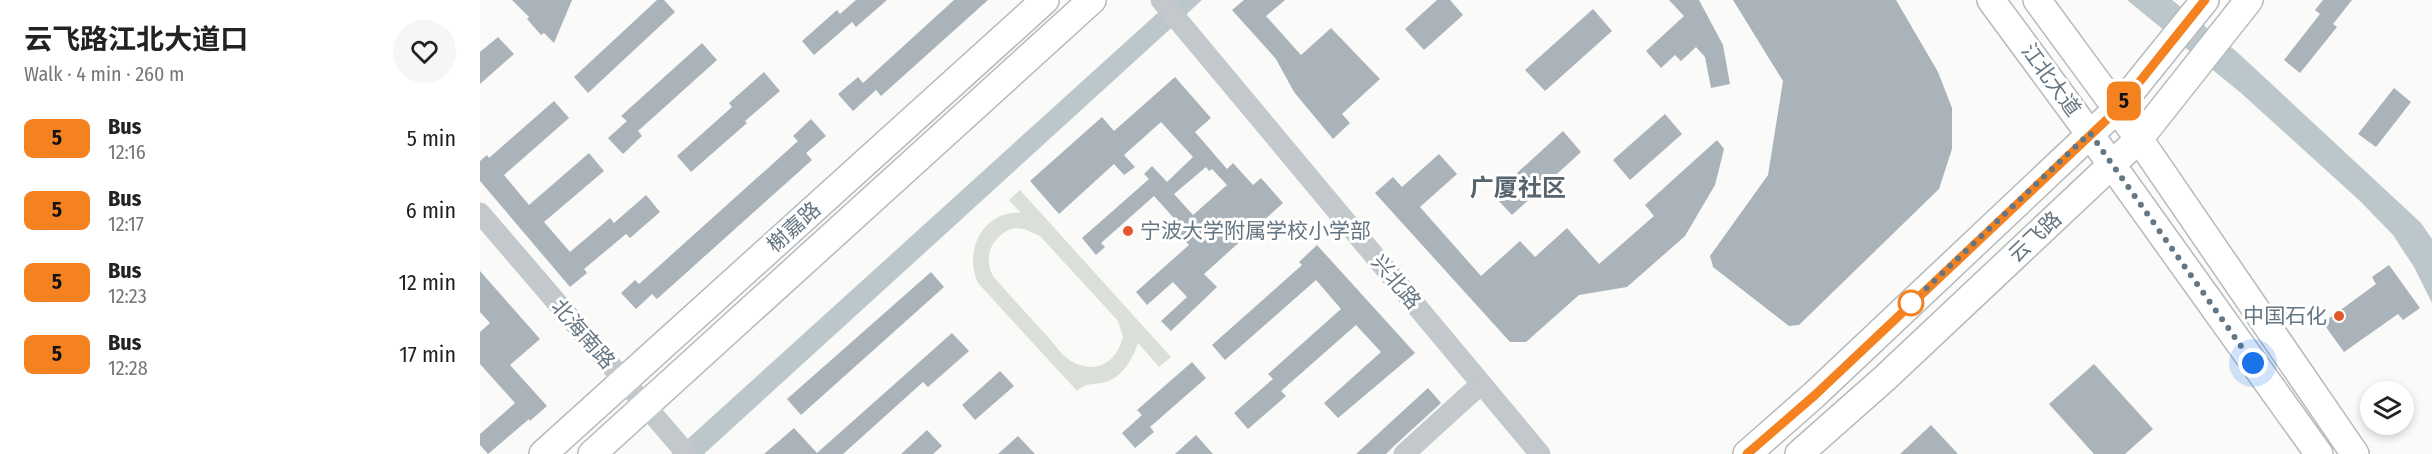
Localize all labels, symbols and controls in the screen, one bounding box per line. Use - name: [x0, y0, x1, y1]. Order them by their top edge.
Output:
- button: heart: [393, 20, 456, 83]
- text: 云飞路江北大道口: [24, 23, 248, 56]
- street label: 江北大道: [2016, 38, 2086, 122]
- text: Walk · 4 min · 260 m: [24, 62, 184, 86]
- line badge: 5: [2104, 82, 2144, 120]
- text: 5: [2119, 88, 2129, 114]
- text: Bus: [108, 113, 141, 140]
- text: 5: [52, 125, 62, 151]
- text: 5 min: [407, 125, 456, 152]
- text: 12:16: [108, 140, 146, 164]
- district label: 广厦社区: [1470, 174, 1566, 202]
- text: Bus: [108, 185, 141, 212]
- street label: 榭嘉路: [762, 196, 826, 258]
- text: 5: [52, 197, 62, 223]
- text: 6 min: [406, 197, 456, 224]
- street label: 云飞路: [2003, 206, 2067, 268]
- text: 12:17: [108, 212, 144, 236]
- place label: 宁波大学附属学校小学部: [1140, 218, 1371, 244]
- marker: 宁波大学附属学校小学部: [1121, 224, 1135, 238]
- street label: 兴北路: [1366, 250, 1426, 314]
- text: Bus: [108, 257, 141, 284]
- text: 5: [52, 269, 62, 295]
- text: 12 min: [398, 269, 456, 296]
- text: 12:23: [108, 284, 147, 308]
- unlabelled marker: [1898, 290, 1924, 316]
- street label: 北海南路: [546, 294, 620, 374]
- place label: 中国石化: [2243, 303, 2327, 329]
- marker: 中国石化: [2332, 309, 2346, 323]
- text: Bus: [108, 329, 141, 356]
- text: 5: [52, 341, 62, 367]
- text: 17 min: [399, 341, 456, 368]
- your location: [2238, 348, 2268, 378]
- text: 12:28: [108, 356, 148, 380]
- map controls: [2360, 381, 2414, 435]
- button: layers: [2360, 381, 2414, 435]

